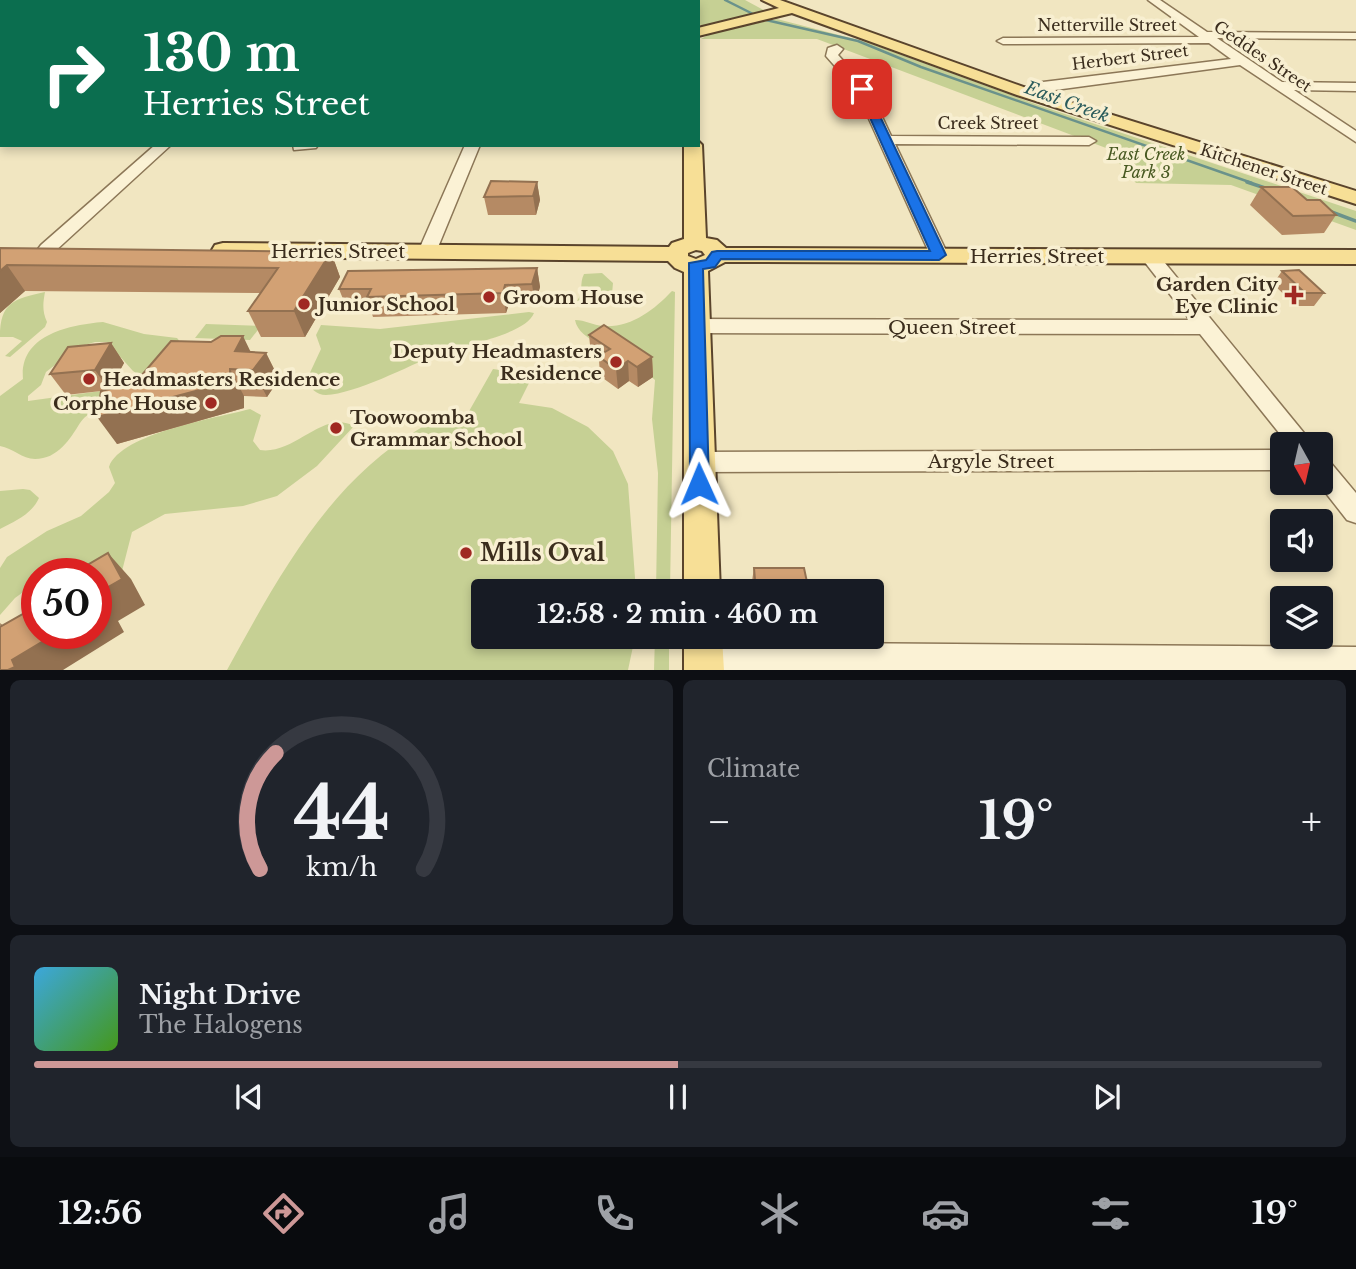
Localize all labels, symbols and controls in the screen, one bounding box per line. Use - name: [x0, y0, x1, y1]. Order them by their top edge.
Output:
- street label: Netterville Street: [1037, 15, 1177, 35]
- street label: Geddes Street: [1210, 16, 1316, 96]
- text: 130 m: [143, 23, 300, 84]
- icon: right: [28, 28, 119, 119]
- street label: Herbert Street: [1071, 40, 1189, 74]
- pin: [832, 59, 892, 119]
- icon: arrive: [843, 70, 881, 108]
- water label: East Creek: [1021, 76, 1112, 127]
- text: Herries Street: [143, 84, 370, 124]
- street label: Creek Street: [938, 113, 1038, 133]
- street label: Kitchener Street: [1198, 139, 1330, 199]
- park label: East Creek Park 3: [1106, 144, 1185, 182]
- street label: Herries Street: [271, 240, 406, 263]
- street label: Herries Street: [970, 245, 1105, 268]
- place label: Garden City Eye Clinic: [1156, 273, 1279, 318]
- marker: Garden City Eye Clinic: [1284, 285, 1304, 305]
- place label: Groom House: [503, 286, 644, 309]
- marker: Groom House: [481, 289, 497, 305]
- place label: Junior School: [314, 293, 455, 316]
- marker: Junior School: [296, 296, 312, 312]
- street label: Queen Street: [888, 316, 1017, 339]
- place label: Deputy Headmasters Residence: [392, 340, 602, 385]
- marker: Deputy Headmasters Residence: [608, 354, 624, 370]
- place label: Headmasters Residence: [103, 368, 340, 391]
- marker: Headmasters Residence: [81, 371, 97, 387]
- place label: Corphe House: [53, 392, 197, 415]
- marker: Corphe House: [203, 395, 219, 411]
- place label: Toowoomba Grammar School: [350, 406, 523, 451]
- marker: Toowoomba Grammar School: [328, 420, 344, 436]
- north arrow: [1270, 432, 1334, 495]
- map controls: [1270, 432, 1333, 649]
- position arrow: [662, 447, 736, 521]
- street label: Argyle Street: [927, 450, 1055, 473]
- button: sound: [1270, 509, 1333, 572]
- place label: Mills Oval: [480, 539, 605, 567]
- marker: Mills Oval: [458, 545, 474, 561]
- speed limit sign: 50: [21, 558, 112, 649]
- button: layers: [1270, 586, 1333, 649]
- text: 12:58 · 2 min · 460 m: [537, 598, 818, 630]
- text: Climate: [707, 755, 800, 783]
- text: 44: [293, 768, 390, 859]
- text: 19°: [979, 789, 1054, 853]
- text: −: [707, 798, 731, 845]
- text: +: [1301, 798, 1322, 845]
- text: km/h: [306, 851, 377, 882]
- text: Night Drive: [139, 979, 301, 1011]
- text: The Halogens: [139, 1011, 303, 1039]
- icon: previous: [230, 1078, 268, 1116]
- icon: pause: [659, 1078, 697, 1116]
- icon: next: [1088, 1078, 1126, 1116]
- icon: directions: [259, 1189, 308, 1238]
- icon: music: [425, 1189, 474, 1238]
- icon: phone: [590, 1189, 639, 1238]
- icon: climate: [755, 1189, 804, 1238]
- icon: car: [921, 1189, 970, 1238]
- icon: filters: [1086, 1189, 1135, 1238]
- text: 12:56: [58, 1193, 143, 1233]
- text: 19°: [1252, 1193, 1298, 1233]

